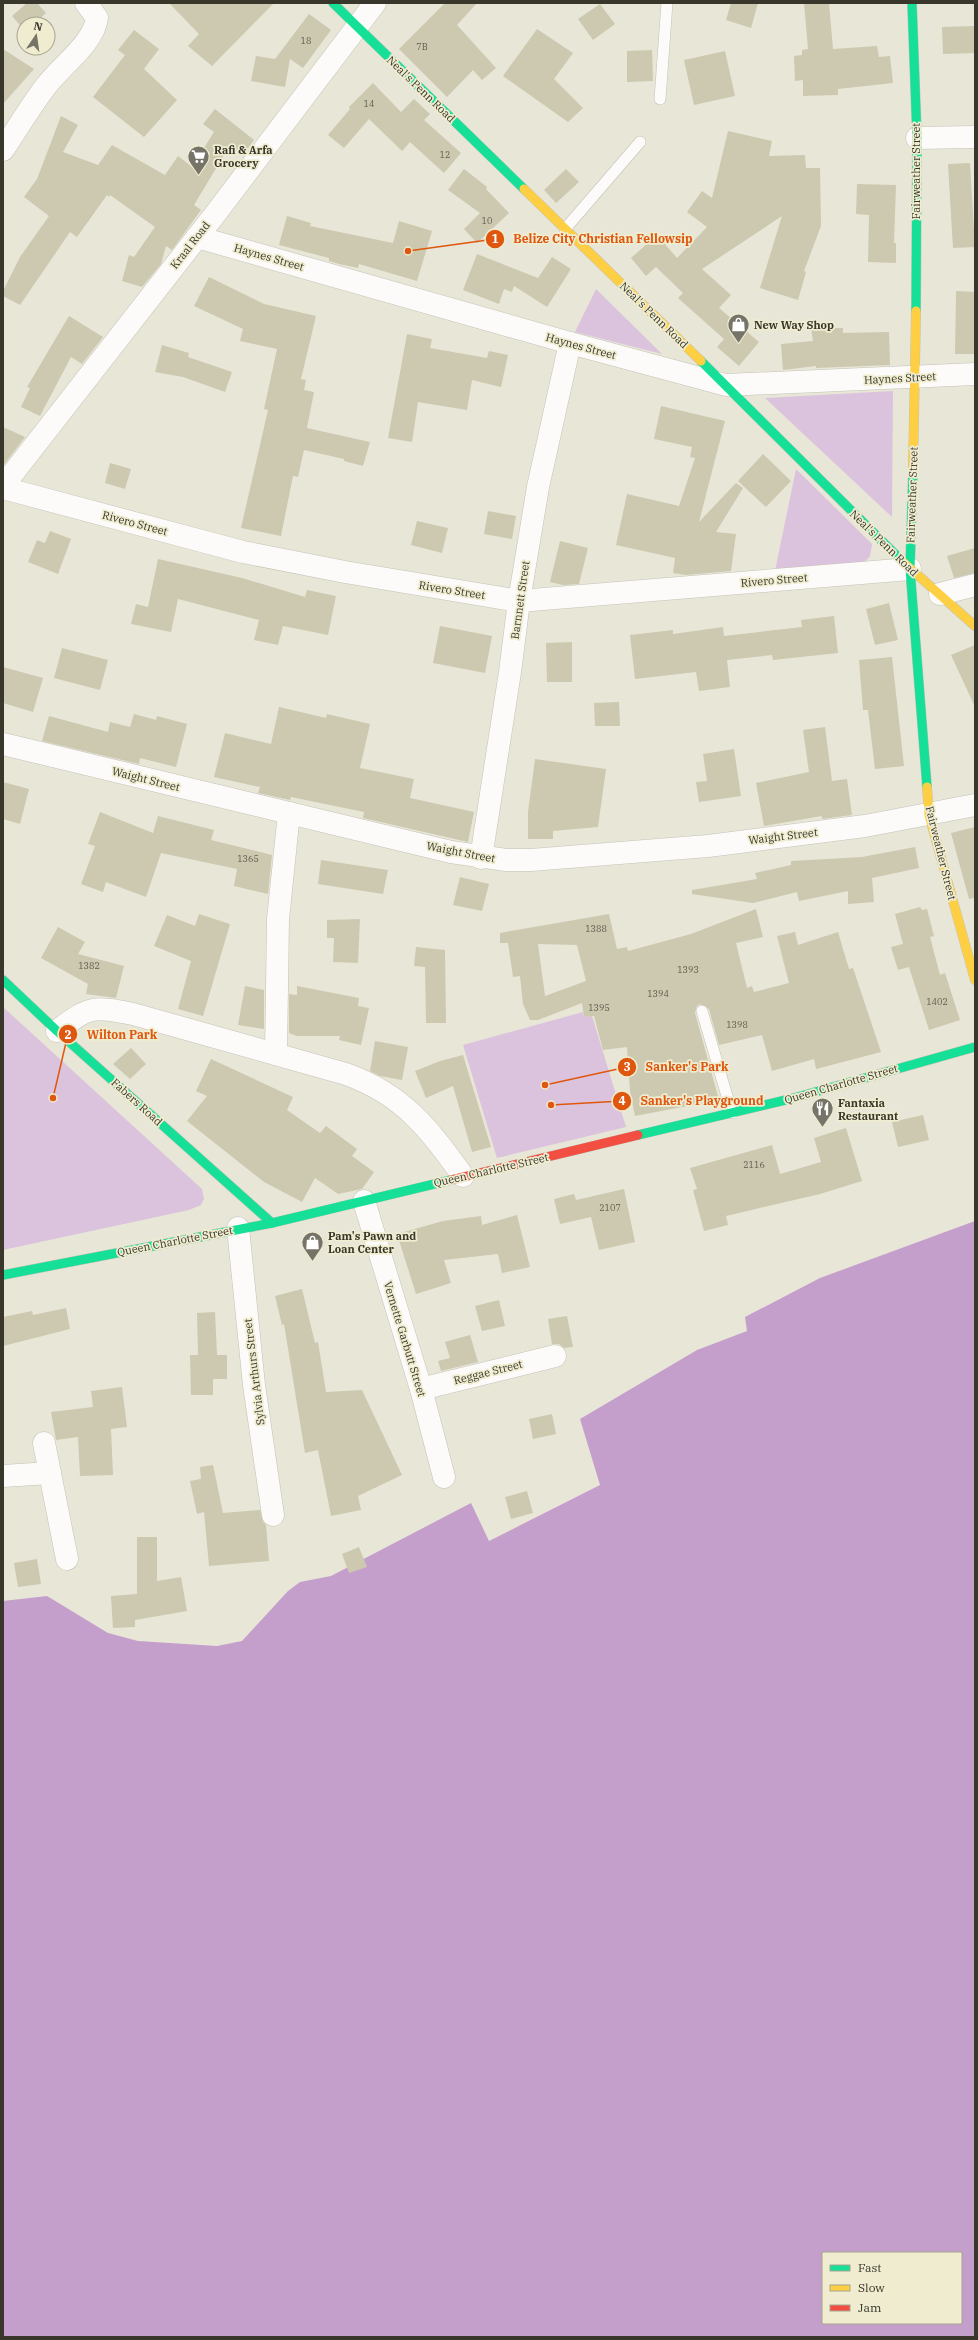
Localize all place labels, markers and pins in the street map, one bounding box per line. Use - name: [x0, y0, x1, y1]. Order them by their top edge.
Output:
- supermarket icon: Rafi & Arfa Grocery: [185, 143, 211, 176]
- place label: Rafi & Arfa Grocery: [214, 143, 273, 170]
- callout: Belize City Christian Fellowsip: [485, 227, 701, 251]
- shop icon: New Way Shop: [725, 312, 751, 345]
- place label: New Way Shop: [754, 318, 834, 332]
- callout: Wilton Park: [58, 1022, 165, 1046]
- callout: Sanker's Park: [617, 1055, 736, 1079]
- callout: Sanker's Playground: [612, 1089, 771, 1113]
- restaurant icon: Fantaxia Restaurant: [809, 1096, 835, 1129]
- place label: Fantaxia Restaurant: [838, 1096, 898, 1123]
- shop icon: Pam's Pawn and Loan Center: [299, 1229, 325, 1262]
- place label: Pam's Pawn and Loan Center: [328, 1229, 416, 1256]

